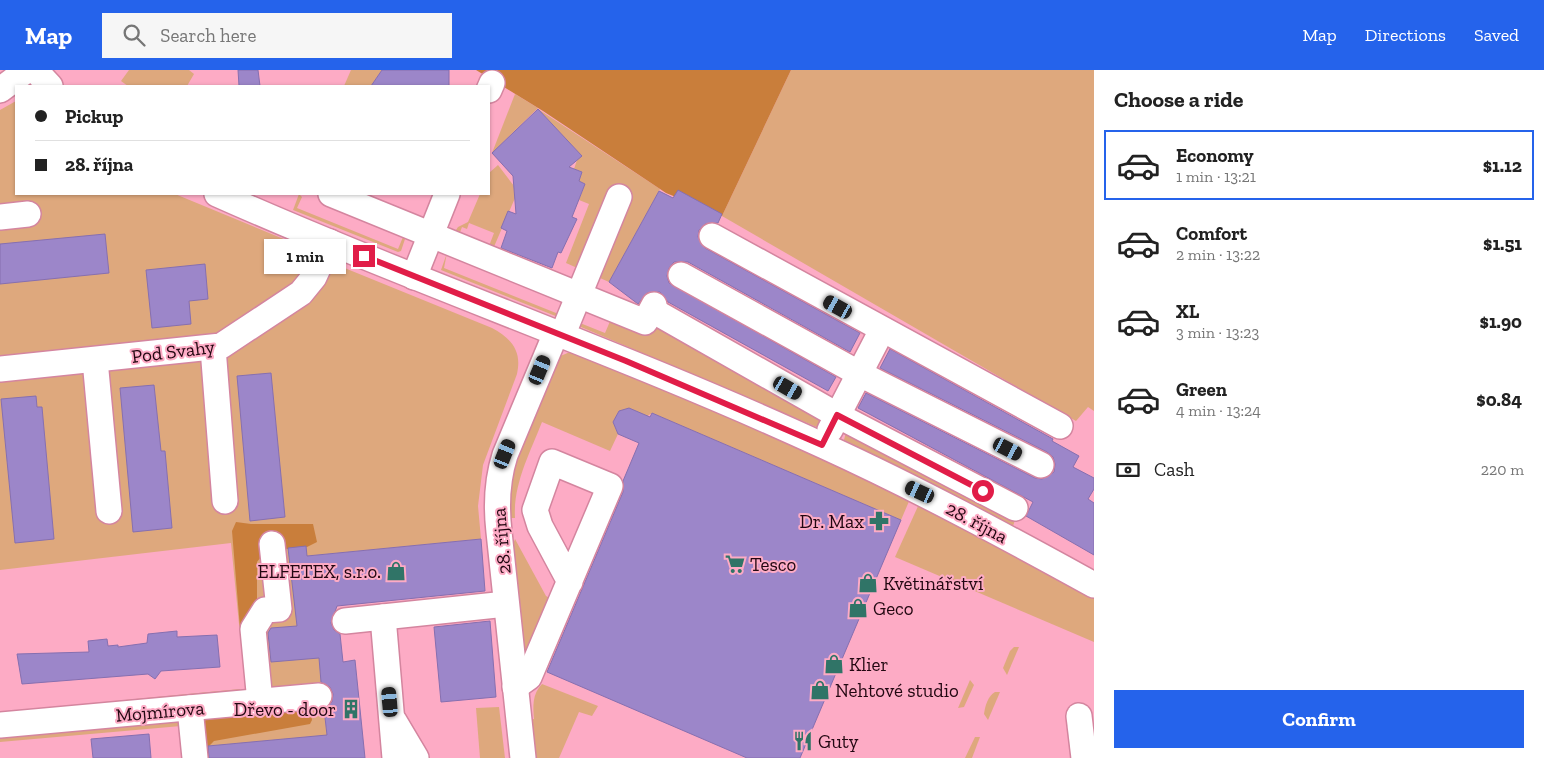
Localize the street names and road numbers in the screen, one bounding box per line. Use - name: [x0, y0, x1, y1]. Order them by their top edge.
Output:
- street label: Pod Svahy: [130, 335, 216, 368]
- street label: 28. října: [942, 497, 1011, 548]
- street label: 28. října: [487, 507, 516, 575]
- street label: Mojmírova: [115, 696, 205, 727]

